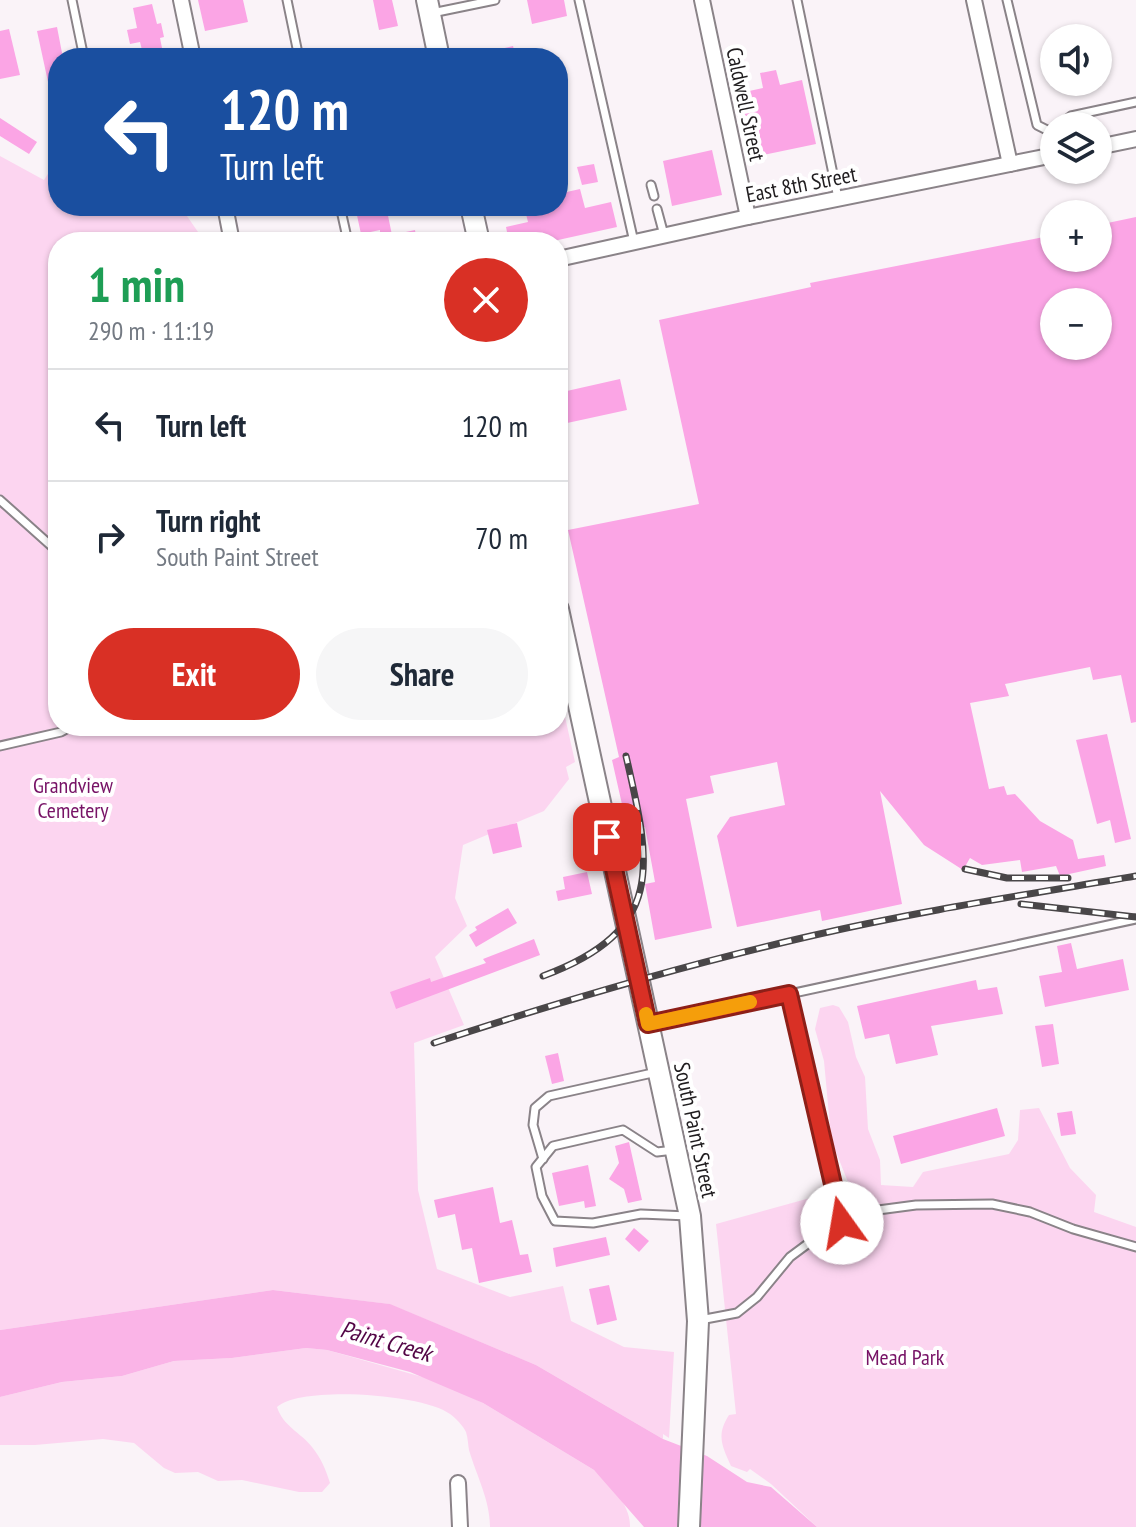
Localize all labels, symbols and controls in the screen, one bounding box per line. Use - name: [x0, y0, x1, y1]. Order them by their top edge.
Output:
- map controls: [1040, 24, 1112, 360]
- button: sound: [1040, 24, 1112, 96]
- street label: Caldwell Street: [720, 45, 772, 163]
- text: 120 m: [220, 73, 349, 145]
- icon: left: [88, 80, 192, 184]
- button: layers: [1040, 112, 1112, 184]
- text: Turn left: [220, 143, 324, 190]
- street label: East 8th Street: [743, 160, 859, 208]
- button: +: [1040, 200, 1112, 272]
- text: 1 min: [88, 253, 185, 315]
- button: close: [444, 258, 528, 342]
- button: −: [1040, 288, 1112, 360]
- text: 290 m · 11:19: [88, 314, 214, 347]
- icon: left: [88, 403, 132, 447]
- text: Turn left: [156, 406, 246, 445]
- text: 120 m: [462, 406, 528, 445]
- text: Turn right: [156, 501, 260, 540]
- icon: right: [88, 515, 132, 559]
- text: 70 m: [475, 518, 528, 557]
- text: South Paint Street: [156, 540, 319, 573]
- button: Exit: [88, 628, 300, 720]
- button: Share: [316, 628, 528, 720]
- park label: Grandview Cemetery: [33, 771, 113, 824]
- pin: [573, 803, 641, 871]
- icon: arrive: [585, 815, 629, 859]
- street label: South Paint Street: [668, 1060, 724, 1200]
- position arrow: [800, 1181, 884, 1265]
- water label: Paint Creek: [337, 1313, 438, 1370]
- park label: Mead Park: [866, 1343, 945, 1371]

